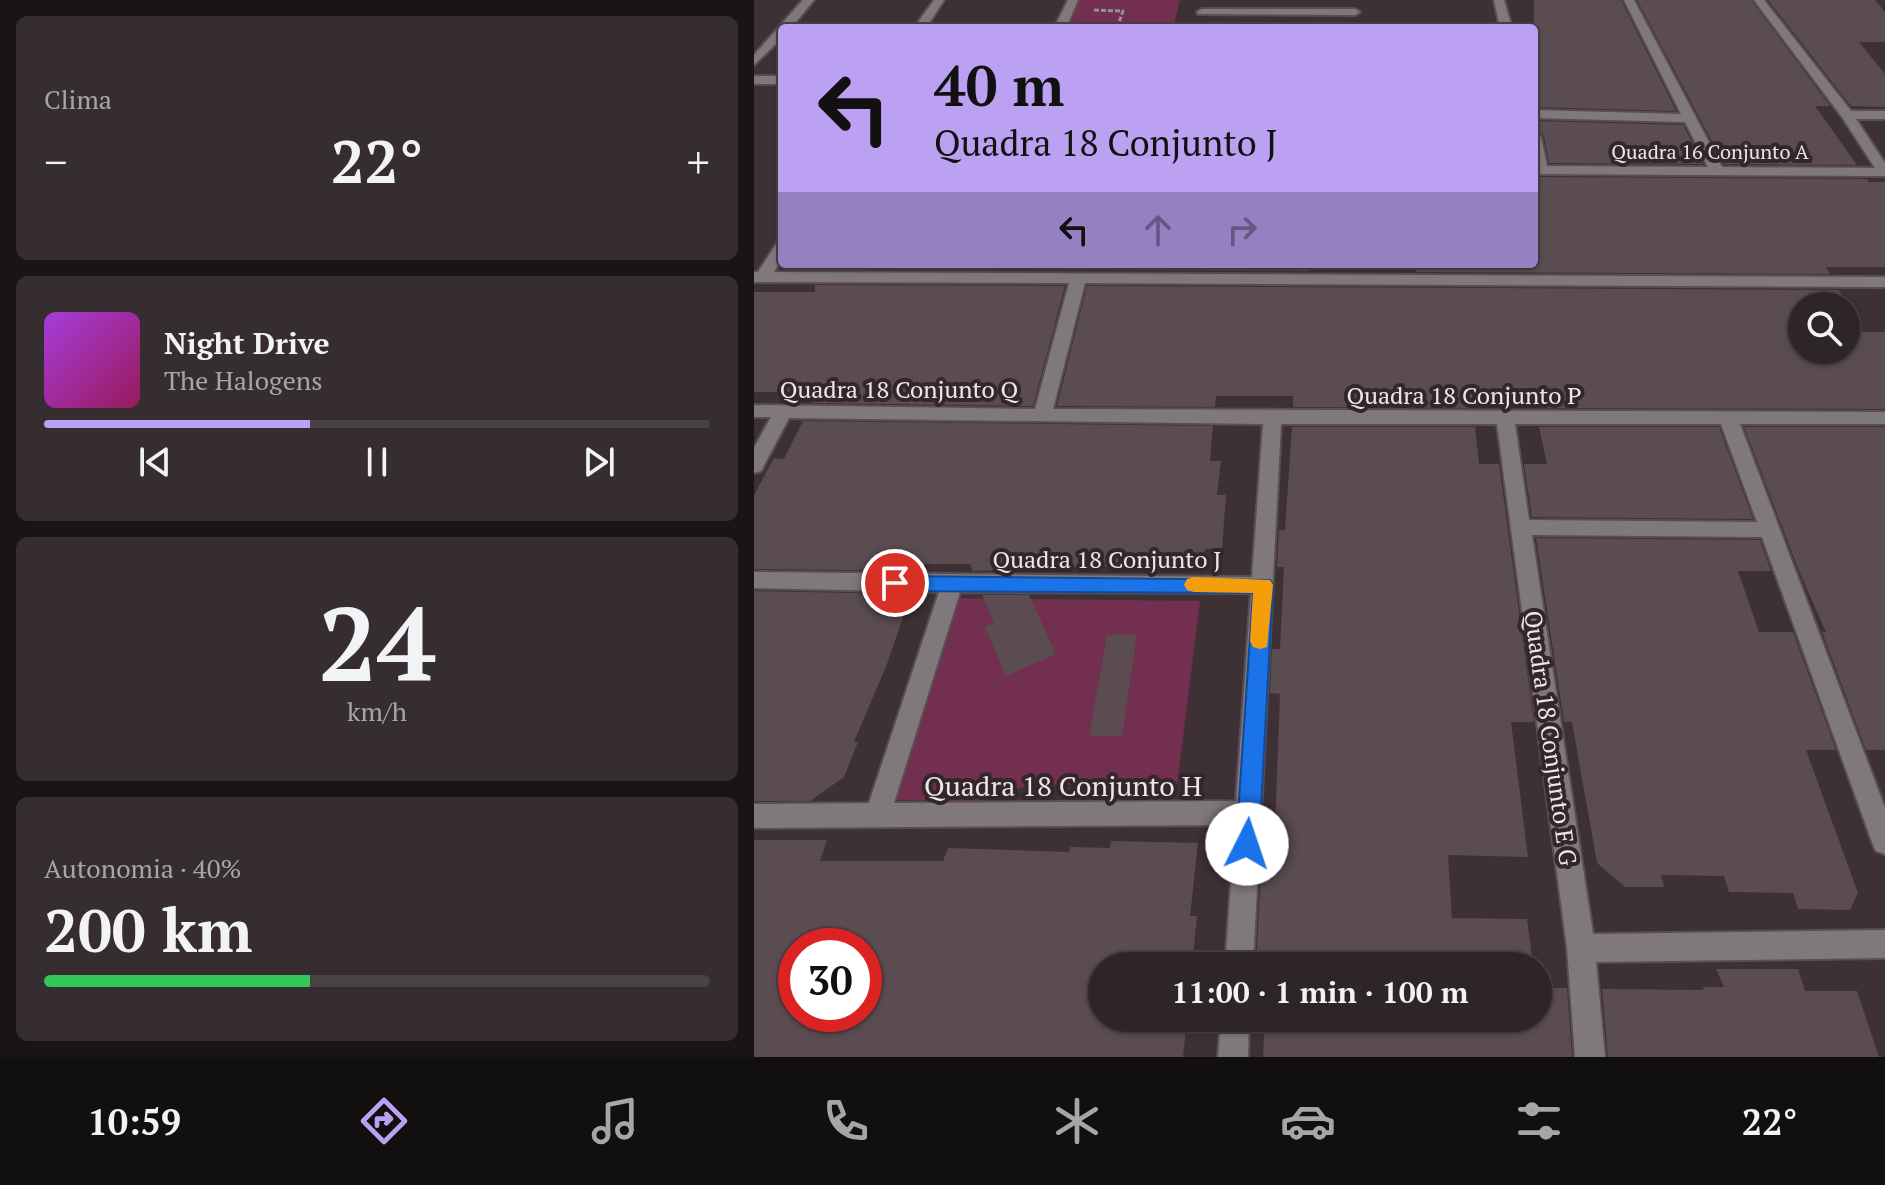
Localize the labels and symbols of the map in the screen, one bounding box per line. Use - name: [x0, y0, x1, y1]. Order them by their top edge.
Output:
- street label: Quadra 16 Conjunto A: [1611, 138, 1809, 165]
- street label: Quadra 18 Conjunto Q: [780, 373, 1020, 405]
- street label: Quadra 18 Conjunto P: [1346, 379, 1582, 411]
- street label: Quadra 18 Conjunto J: [992, 543, 1222, 575]
- pin: [861, 549, 929, 617]
- street label: Quadra 18 Conjunto E G: [1517, 608, 1585, 868]
- street label: Quadra 18 Conjunto H: [924, 767, 1202, 804]
- position arrow: [1205, 802, 1289, 886]
- speed limit sign: 30: [778, 928, 882, 1032]

